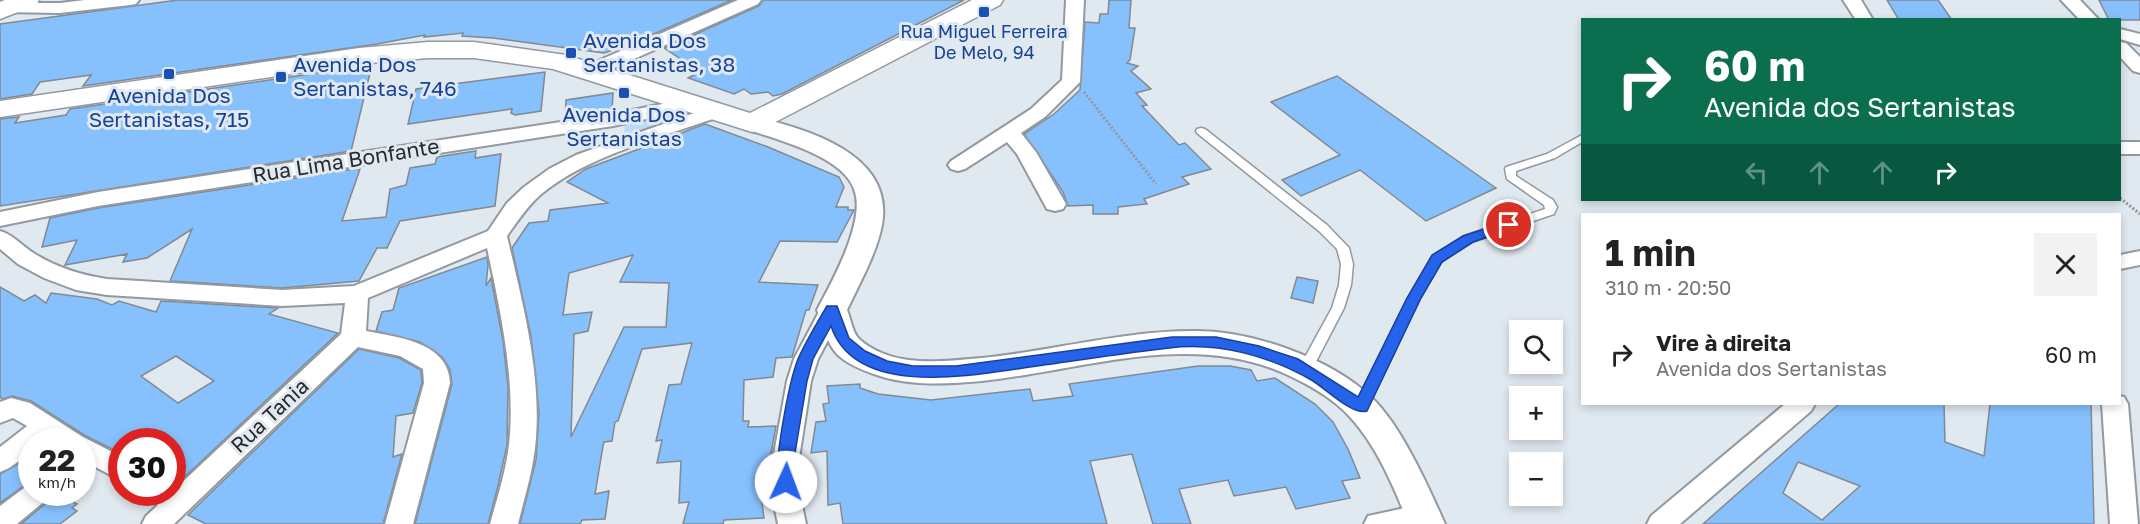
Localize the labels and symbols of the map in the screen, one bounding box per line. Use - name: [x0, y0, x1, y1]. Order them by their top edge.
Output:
- marker: Rua Miguel Ferreira De Melo, 94: [977, 5, 991, 19]
- place label: Rua Miguel Ferreira De Melo, 94: [900, 20, 1068, 63]
- place label: Avenida Dos Sertanistas, 38: [583, 27, 735, 77]
- marker: Avenida Dos Sertanistas, 38: [564, 46, 578, 60]
- place label: Avenida Dos Sertanistas, 746: [293, 51, 457, 101]
- marker: Avenida Dos Sertanistas, 715: [162, 67, 176, 81]
- marker: Avenida Dos Sertanistas, 746: [274, 70, 288, 84]
- place label: Avenida Dos Sertanistas, 715: [89, 82, 249, 132]
- marker: Avenida Dos Sertanistas: [617, 86, 631, 100]
- place label: Avenida Dos Sertanistas: [562, 101, 686, 151]
- street label: Rua Lima Bonfante: [250, 132, 441, 188]
- pin: [1483, 199, 1534, 250]
- street label: Rua Tania: [225, 373, 314, 458]
- speed limit sign: 30: [108, 428, 186, 506]
- position arrow: [754, 450, 818, 514]

